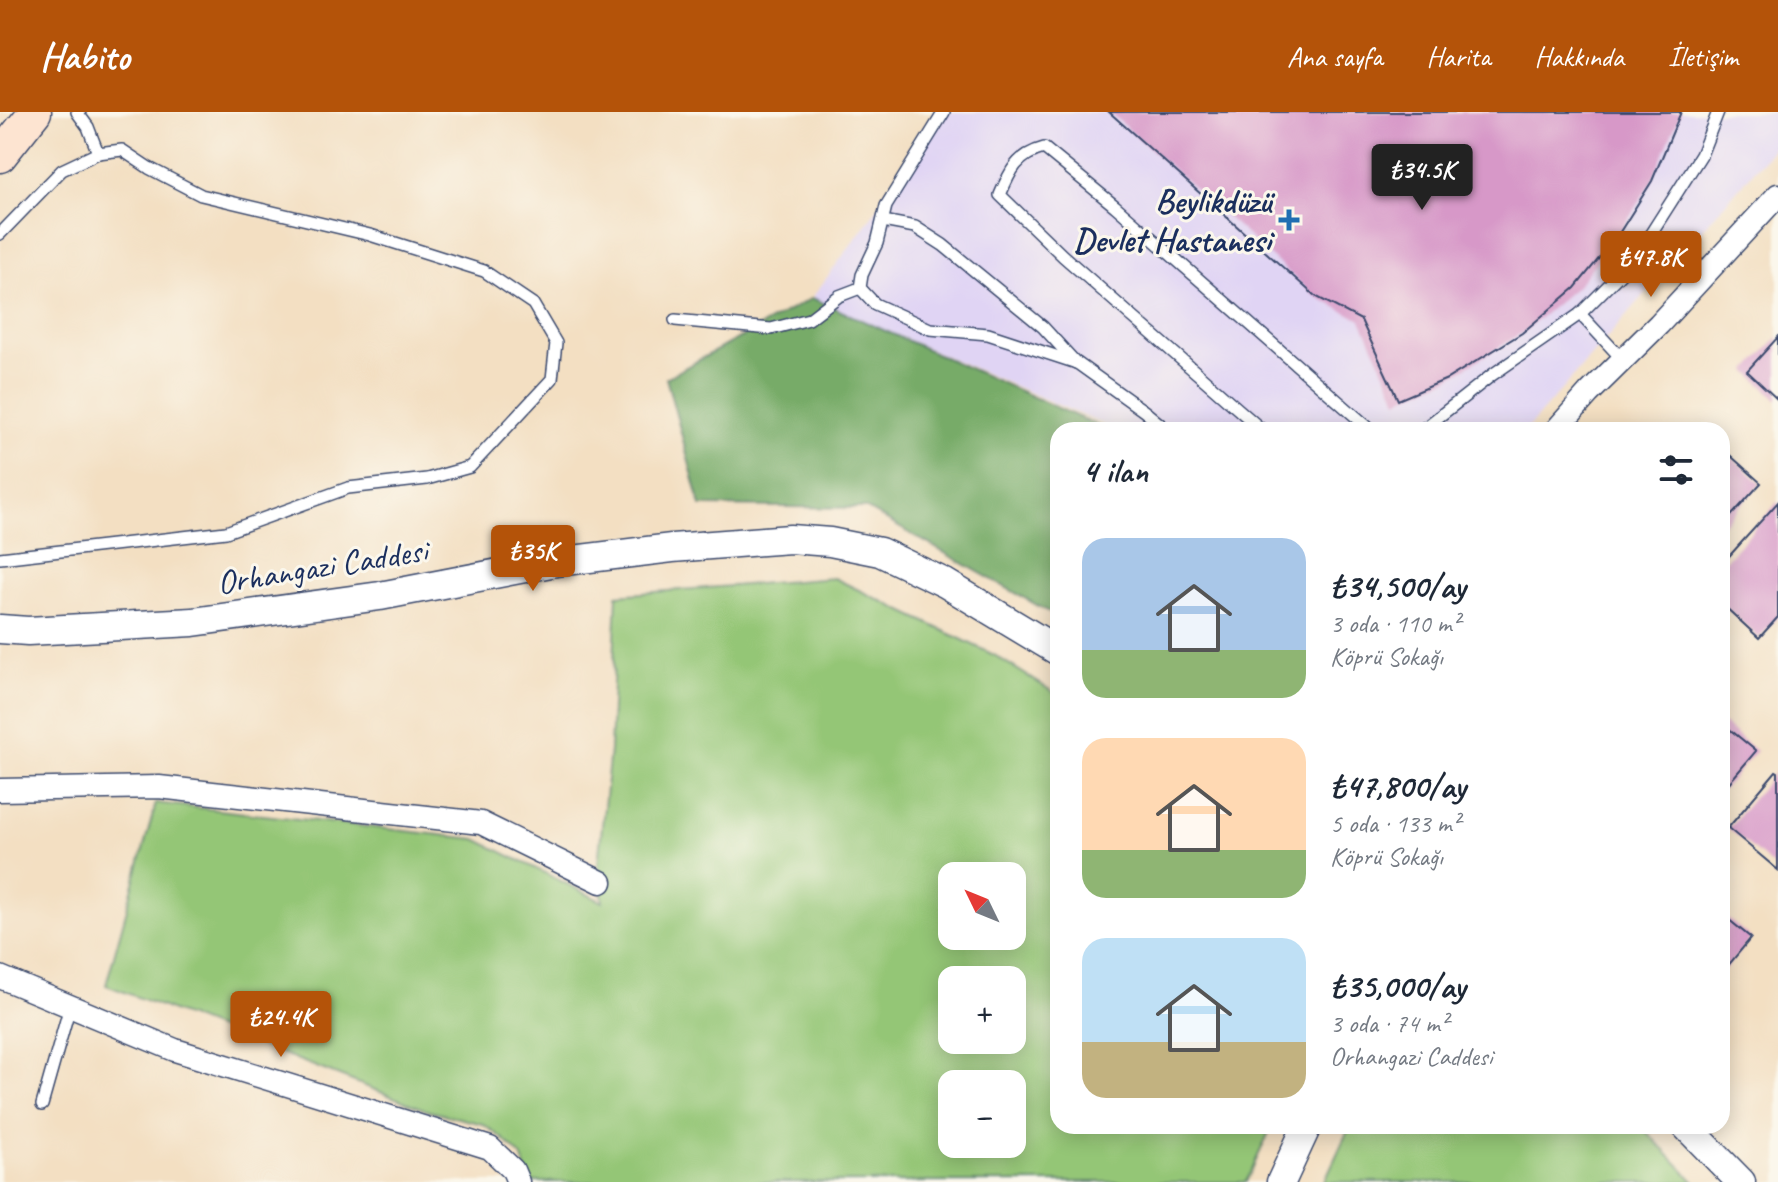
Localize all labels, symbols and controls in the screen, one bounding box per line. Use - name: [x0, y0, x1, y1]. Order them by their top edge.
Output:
- text: Habito: [40, 33, 129, 80]
- text: Ana sayfa: [1287, 39, 1382, 74]
- text: Harita: [1426, 39, 1490, 74]
- text: Hakkında: [1534, 39, 1624, 74]
- text: İletişim: [1668, 39, 1738, 74]
- pin: ₺34.5K: [1357, 144, 1487, 212]
- text: ₺34.5K: [1390, 153, 1454, 186]
- place label: Beylikdüzü Devlet Hastanesi: [1074, 179, 1275, 261]
- marker: Beylikdüzü Devlet Hastanesi: [1278, 209, 1300, 231]
- pin: ₺47.8K: [1586, 231, 1716, 299]
- text: ₺47.8K: [1618, 240, 1684, 273]
- icon: filters: [1654, 448, 1698, 492]
- text: 4 ilan: [1082, 449, 1148, 492]
- pin: ₺35K: [486, 525, 580, 593]
- street label: Orhangazi Caddesi: [214, 527, 435, 604]
- text: ₺35K: [509, 534, 557, 567]
- text: ₺34,500/ay: [1330, 564, 1465, 607]
- icon: home: [1146, 570, 1242, 666]
- text: 3 oda · 110 m²: [1330, 607, 1460, 640]
- text: Köprü Sokağı: [1330, 640, 1443, 673]
- text: ₺47,800/ay: [1330, 764, 1466, 807]
- icon: home: [1146, 770, 1242, 866]
- text: 5 oda · 133 m²: [1330, 807, 1460, 840]
- text: Köprü Sokağı: [1330, 840, 1443, 873]
- north arrow: [938, 862, 1026, 950]
- map controls: [938, 862, 1026, 1158]
- text: ₺35,000/ay: [1330, 964, 1465, 1007]
- button: +: [938, 966, 1026, 1054]
- icon: home: [1146, 970, 1242, 1066]
- pin: ₺24.4K: [216, 991, 346, 1059]
- text: ₺24.4K: [248, 1000, 314, 1033]
- text: 3 oda · 74 m²: [1330, 1007, 1448, 1040]
- text: Orhangazi Caddesi: [1330, 1040, 1492, 1073]
- button: −: [938, 1070, 1026, 1158]

